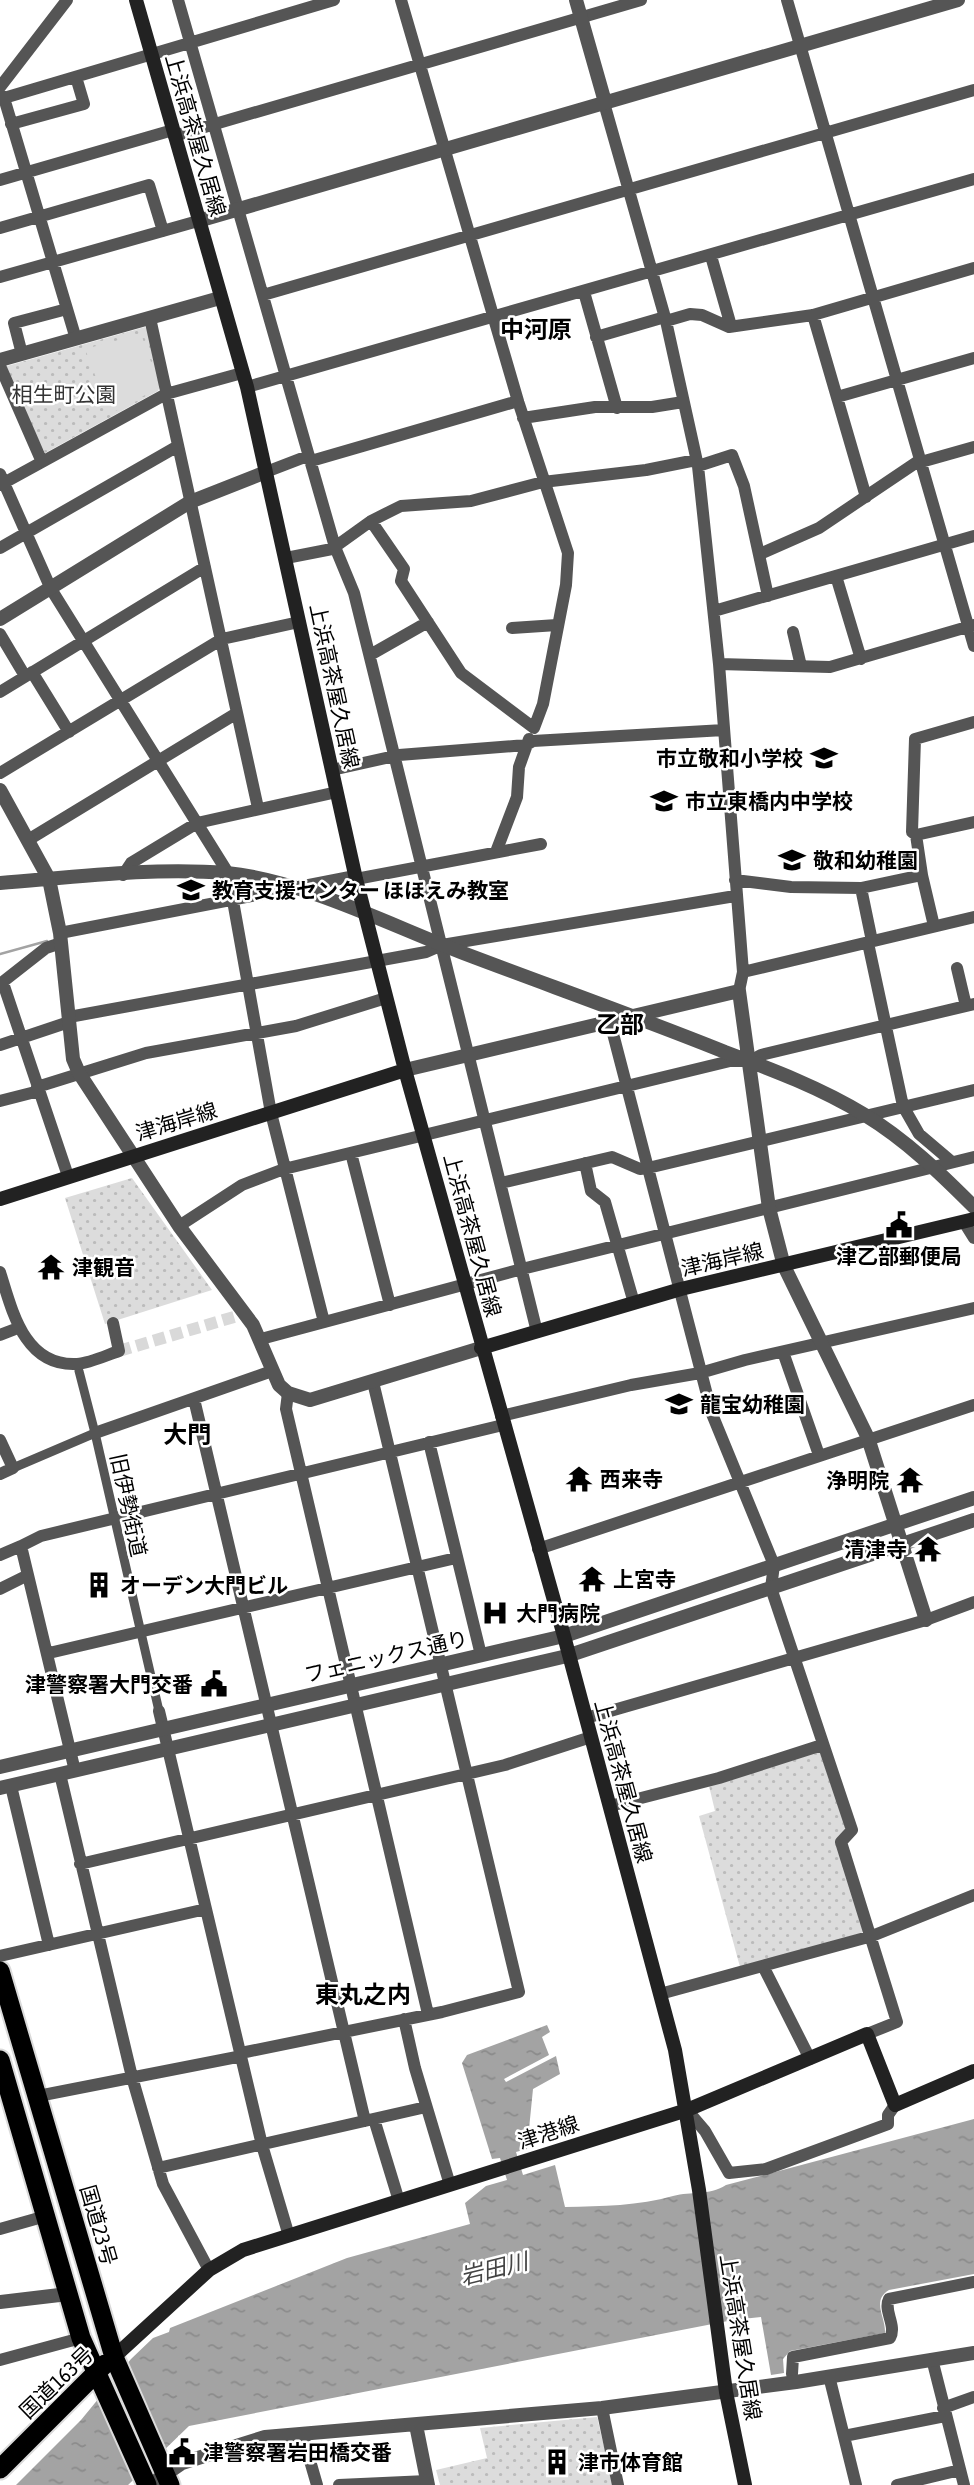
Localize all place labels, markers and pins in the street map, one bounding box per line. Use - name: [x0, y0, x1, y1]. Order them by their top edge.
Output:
- school or university icon: 市立敬和小学校: [809, 743, 839, 773]
- place label: 市立敬和小学校: [656, 746, 803, 770]
- school or university icon: 市立東橋内中学校: [649, 786, 679, 816]
- place label: 市立東橋内中学校: [685, 789, 853, 813]
- school or university icon: 敬和幼稚園: [777, 845, 807, 875]
- place label: 敬和幼稚園: [813, 848, 918, 872]
- school or university icon: 教育支援センター ほほえみ教室: [176, 875, 206, 905]
- place label: 教育支援センター ほほえみ教室: [212, 878, 509, 902]
- public building icon: 津乙部郵便局: [884, 1210, 914, 1240]
- place label: 津乙部郵便局: [836, 1244, 962, 1268]
- temple icon: 津観音: [36, 1252, 66, 1282]
- place label: 津観音: [72, 1255, 135, 1279]
- school or university icon: 龍宝幼稚園: [664, 1389, 694, 1419]
- place label: 龍宝幼稚園: [700, 1392, 805, 1416]
- temple icon: 西来寺: [564, 1464, 594, 1494]
- temple icon: 浄明院: [895, 1465, 925, 1495]
- place label: 西来寺: [600, 1467, 663, 1491]
- place label: 浄明院: [826, 1468, 889, 1492]
- temple icon: 清津寺: [913, 1534, 943, 1564]
- place label: 清津寺: [844, 1537, 907, 1561]
- temple icon: 上宮寺: [577, 1564, 607, 1594]
- place label: 上宮寺: [613, 1567, 676, 1591]
- building icon: オーデン大門ビル: [84, 1570, 114, 1600]
- place label: オーデン大門ビル: [120, 1573, 288, 1597]
- hospital icon: 大門病院: [480, 1598, 510, 1628]
- place label: 大門病院: [516, 1601, 600, 1625]
- public building icon: 津警察署大門交番: [199, 1669, 229, 1699]
- place label: 津警察署大門交番: [25, 1672, 193, 1696]
- public building icon: 津警察署岩田橋交番: [167, 2437, 197, 2467]
- place label: 津警察署岩田橋交番: [203, 2440, 392, 2464]
- building icon: 津市体育館: [542, 2447, 572, 2477]
- place label: 津市体育館: [578, 2450, 683, 2474]

